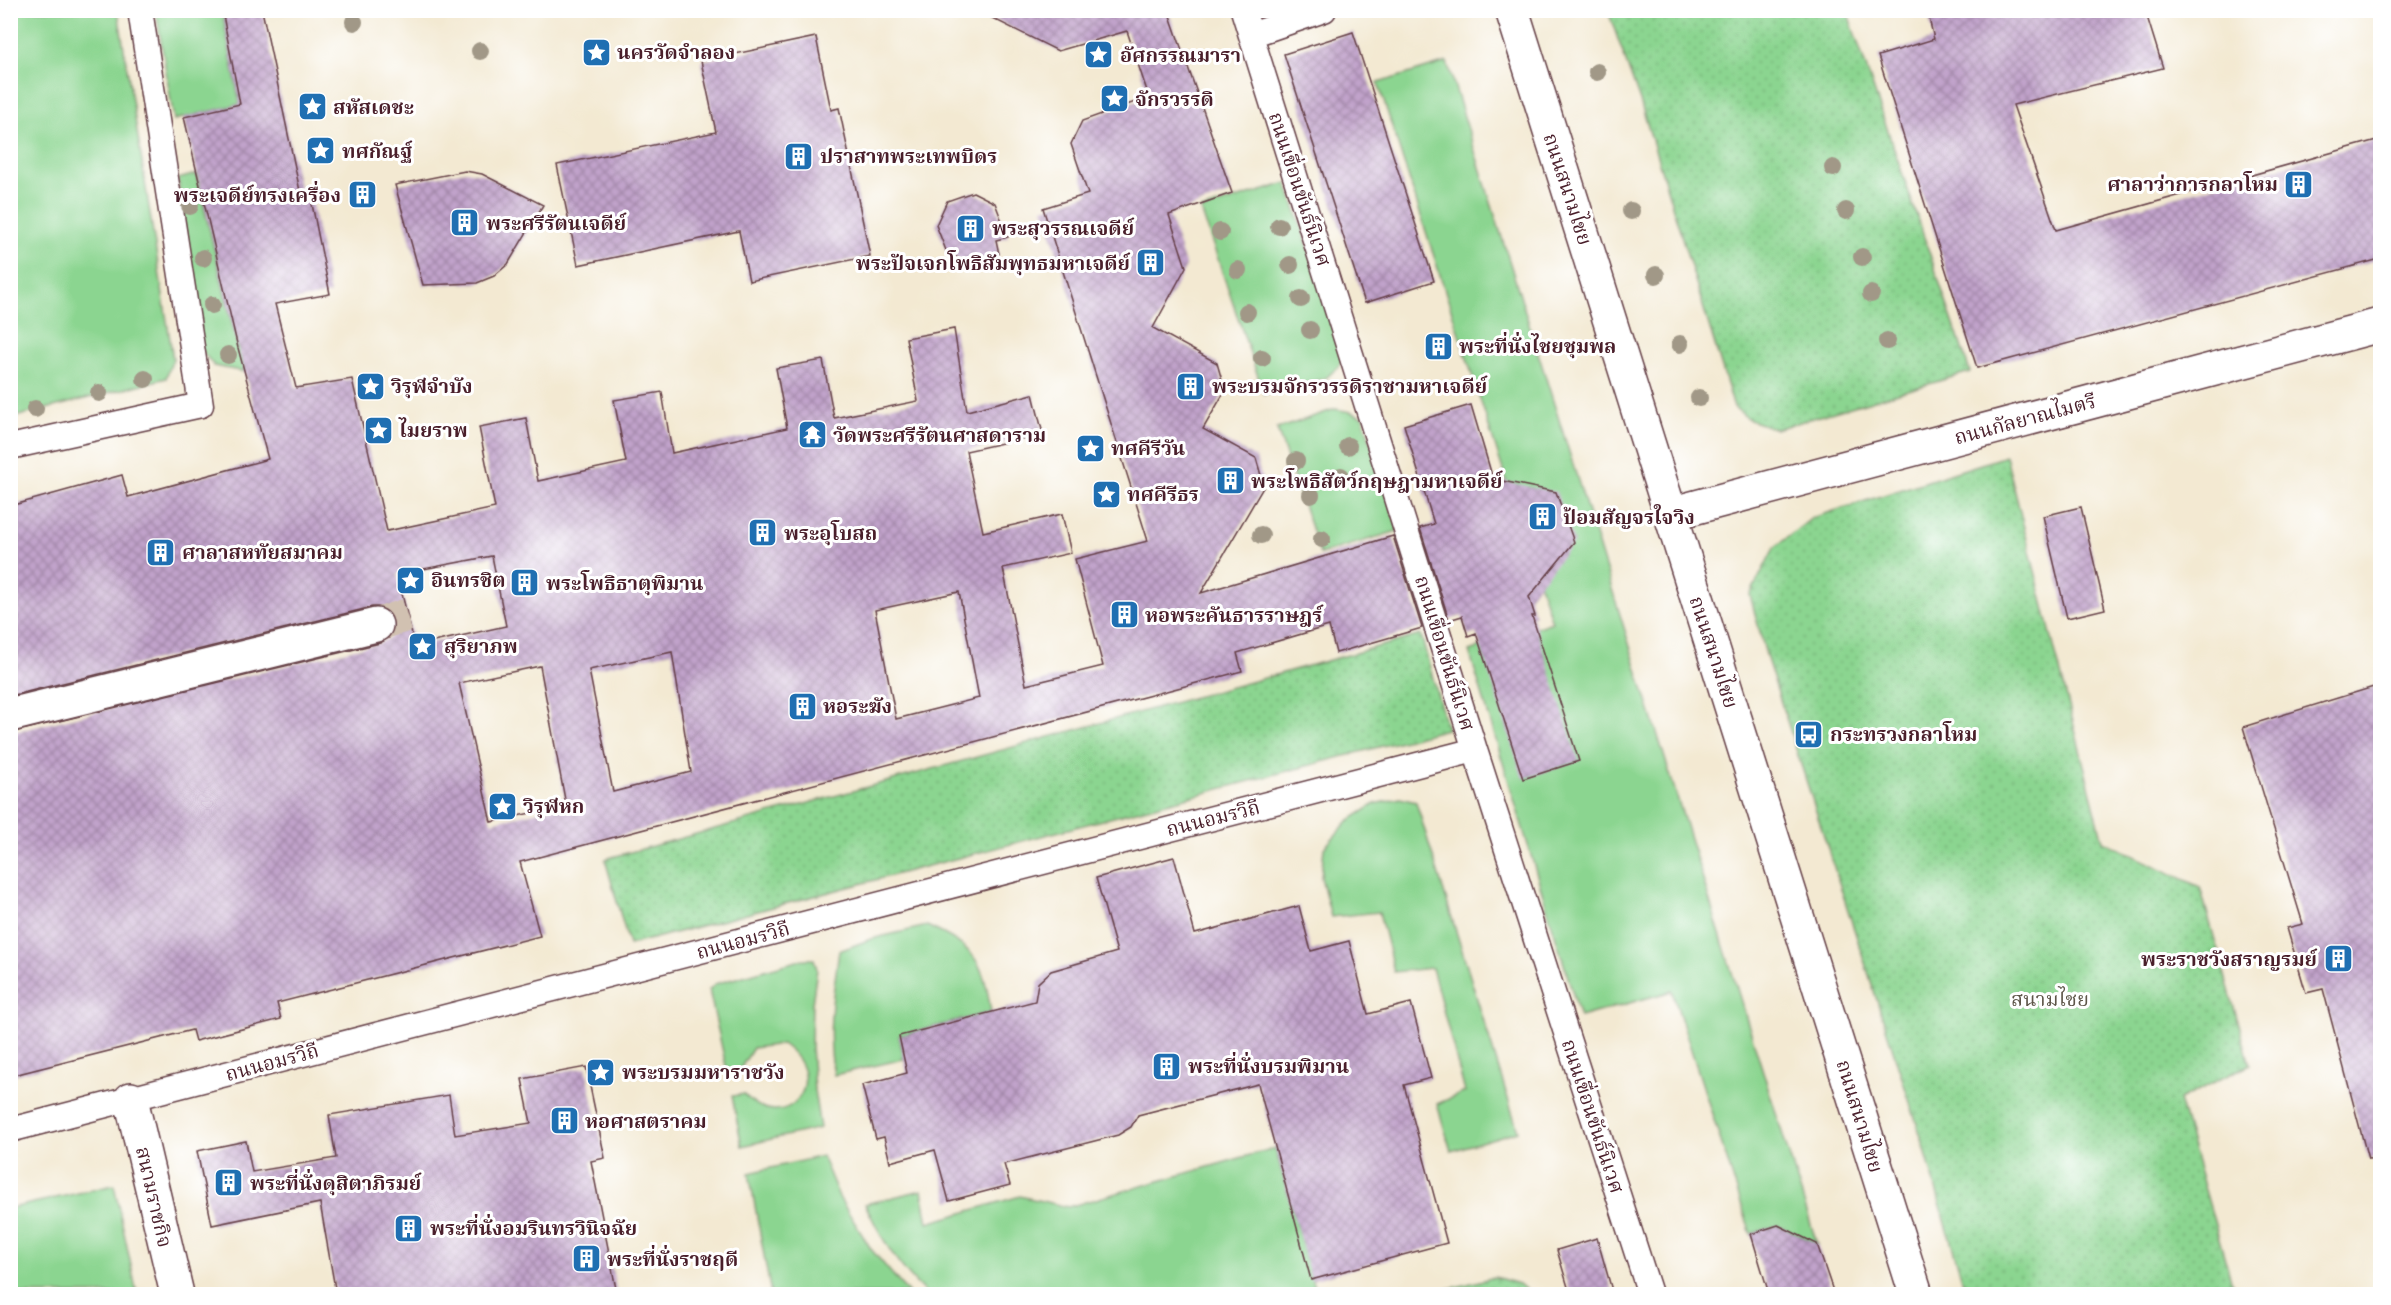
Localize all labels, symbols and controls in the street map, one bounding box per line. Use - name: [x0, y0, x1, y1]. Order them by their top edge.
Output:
- place icon: นครวัดจำลอง: [580, 36, 612, 68]
- place label: นครวัดจำลอง: [617, 39, 735, 65]
- place icon: อัศกรรณมารา: [1083, 39, 1115, 71]
- place label: อัศกรรณมารา: [1120, 42, 1241, 68]
- place icon: จักรวรรดิ: [1098, 83, 1130, 115]
- place label: จักรวรรดิ: [1135, 86, 1214, 112]
- place icon: สหัสเดชะ: [296, 91, 328, 123]
- place label: สหัสเดชะ: [333, 94, 414, 120]
- street label: ถนนเขื่อนขันธ์นิเวศ: [1263, 108, 1339, 270]
- street label: ถนนสนามไชย: [1538, 130, 1598, 248]
- place icon: ทศกัณฐ์: [305, 135, 337, 167]
- place label: ทศกัณฐ์: [342, 138, 413, 164]
- building icon: ปราสาทพระเทพบิดร: [783, 140, 815, 172]
- place label: ปราสาทพระเทพบิดร: [820, 143, 997, 169]
- building icon: ศาลาว่าการกลาโหม: [2283, 168, 2315, 200]
- place label: ศาลาว่าการกลาโหม: [2107, 171, 2278, 197]
- building icon: พระเจดีย์ทรงเครื่อง: [346, 179, 378, 211]
- place label: พระเจดีย์ทรงเครื่อง: [174, 180, 341, 208]
- building icon: พระศรีรัตนเจดีย์: [449, 207, 481, 239]
- place label: พระศรีรัตนเจดีย์: [486, 210, 627, 236]
- building icon: พระสุวรรณเจดีย์: [955, 212, 987, 244]
- place label: พระสุวรรณเจดีย์: [992, 215, 1135, 241]
- building icon: พระปัจเจกโพธิสัมพุทธมหาเจดีย์: [1135, 247, 1167, 279]
- place label: พระปัจเจกโพธิสัมพุทธมหาเจดีย์: [856, 250, 1131, 276]
- building icon: พระที่นั่งไชยชุมพล: [1422, 330, 1454, 362]
- place label: พระที่นั่งไชยชุมพล: [1459, 331, 1616, 359]
- place icon: วิรุฬจำบัง: [354, 370, 386, 402]
- building icon: พระบรมจักรวรรดิราชามหาเจดีย์: [1175, 370, 1207, 402]
- place label: วิรุฬจำบัง: [390, 373, 473, 399]
- place label: พระบรมจักรวรรดิราชามหาเจดีย์: [1212, 373, 1488, 399]
- street label: ถนนกัลยาณไมตรี: [1951, 388, 2099, 450]
- place icon: ไมยราพ: [362, 414, 394, 446]
- place label: ไมยราพ: [398, 417, 468, 443]
- temple icon: วัดพระศรีรัตนศาสดาราม: [796, 419, 828, 451]
- place label: วัดพระศรีรัตนศาสดาราม: [833, 422, 1046, 448]
- place icon: ทศคีรีวัน: [1074, 432, 1106, 464]
- place label: ทศคีรีวัน: [1111, 435, 1185, 461]
- building icon: พระโพธิสัตว์กฤษฎามหาเจดีย์: [1214, 465, 1246, 497]
- place label: พระโพธิสัตว์กฤษฎามหาเจดีย์: [1251, 468, 1504, 494]
- place icon: ทศคีรีธร: [1090, 478, 1122, 510]
- place label: ทศคีรีธร: [1127, 481, 1199, 507]
- building icon: ป้อมสัญจรใจวิง: [1526, 501, 1558, 533]
- place label: ป้อมสัญจรใจวิง: [1563, 504, 1695, 530]
- building icon: พระอุโบสถ: [747, 517, 779, 549]
- place label: พระอุโบสถ: [784, 520, 877, 546]
- building icon: ศาลาสหทัยสมาคม: [145, 536, 177, 568]
- place label: ศาลาสหทัยสมาคม: [182, 539, 343, 565]
- place icon: อินทรชิต: [394, 564, 426, 596]
- place label: อินทรชิต: [431, 567, 505, 593]
- building icon: พระโพธิธาตุพิมาน: [509, 567, 541, 599]
- place label: พระโพธิธาตุพิมาน: [546, 570, 703, 596]
- street label: ถนนเขื่อนขันธ์นิเวศ: [1409, 572, 1483, 734]
- street label: ถนนสนามไชย: [1684, 593, 1744, 711]
- building icon: หอพระคันธารราษฎร์: [1108, 599, 1140, 631]
- place label: หอพระคันธารราษฎร์: [1145, 602, 1324, 628]
- place icon: สุริยาภพ: [407, 630, 439, 662]
- place label: สุริยาภพ: [444, 633, 518, 659]
- building icon: หอระฆัง: [786, 690, 818, 722]
- place label: หอระฆัง: [823, 693, 892, 719]
- bus stop icon: กระทรวงกลาโหม: [1793, 718, 1825, 750]
- place label: กระทรวงกลาโหม: [1830, 721, 1978, 747]
- place icon: วิรุฬหก: [486, 790, 518, 822]
- place label: วิรุฬหก: [522, 793, 584, 819]
- street label: ถนนอมรวิถี: [1163, 794, 1263, 842]
- street label: ถนนอมรวิถี: [693, 915, 793, 965]
- building icon: พระราชวังสราญรมย์: [2322, 943, 2354, 975]
- place label: พระราชวังสราญรมย์: [2141, 946, 2318, 972]
- park label: สนามไชย: [2011, 986, 2089, 1012]
- street label: ถนนเขื่อนขันธ์นิเวศ: [1556, 1035, 1632, 1197]
- street label: ถนนอมรวิถี: [222, 1037, 322, 1087]
- building icon: พระที่นั่งบรมพิมาน: [1151, 1050, 1183, 1082]
- place label: พระที่นั่งบรมพิมาน: [1188, 1051, 1349, 1079]
- place icon: พระบรมมหาราชวัง: [585, 1056, 617, 1088]
- street label: ถนนสนามไชย: [1831, 1056, 1889, 1176]
- place label: พระบรมมหาราชวัง: [622, 1059, 785, 1085]
- building icon: หอศาสตราคม: [548, 1105, 580, 1137]
- place label: หอศาสตราคม: [585, 1108, 707, 1134]
- street label: สนามราชกิจ: [130, 1144, 178, 1250]
- building icon: พระที่นั่งดุสิตาภิรมย์: [213, 1167, 245, 1199]
- place label: พระที่นั่งดุสิตาภิรมย์: [250, 1168, 422, 1196]
- building icon: พระที่นั่งอมรินทรวินิจฉัย: [393, 1212, 425, 1244]
- place label: พระที่นั่งอมรินทรวินิจฉัย: [430, 1213, 637, 1241]
- building icon: พระที่นั่งราชฤดี: [570, 1243, 602, 1275]
- place label: พระที่นั่งราชฤดี: [607, 1244, 738, 1272]

